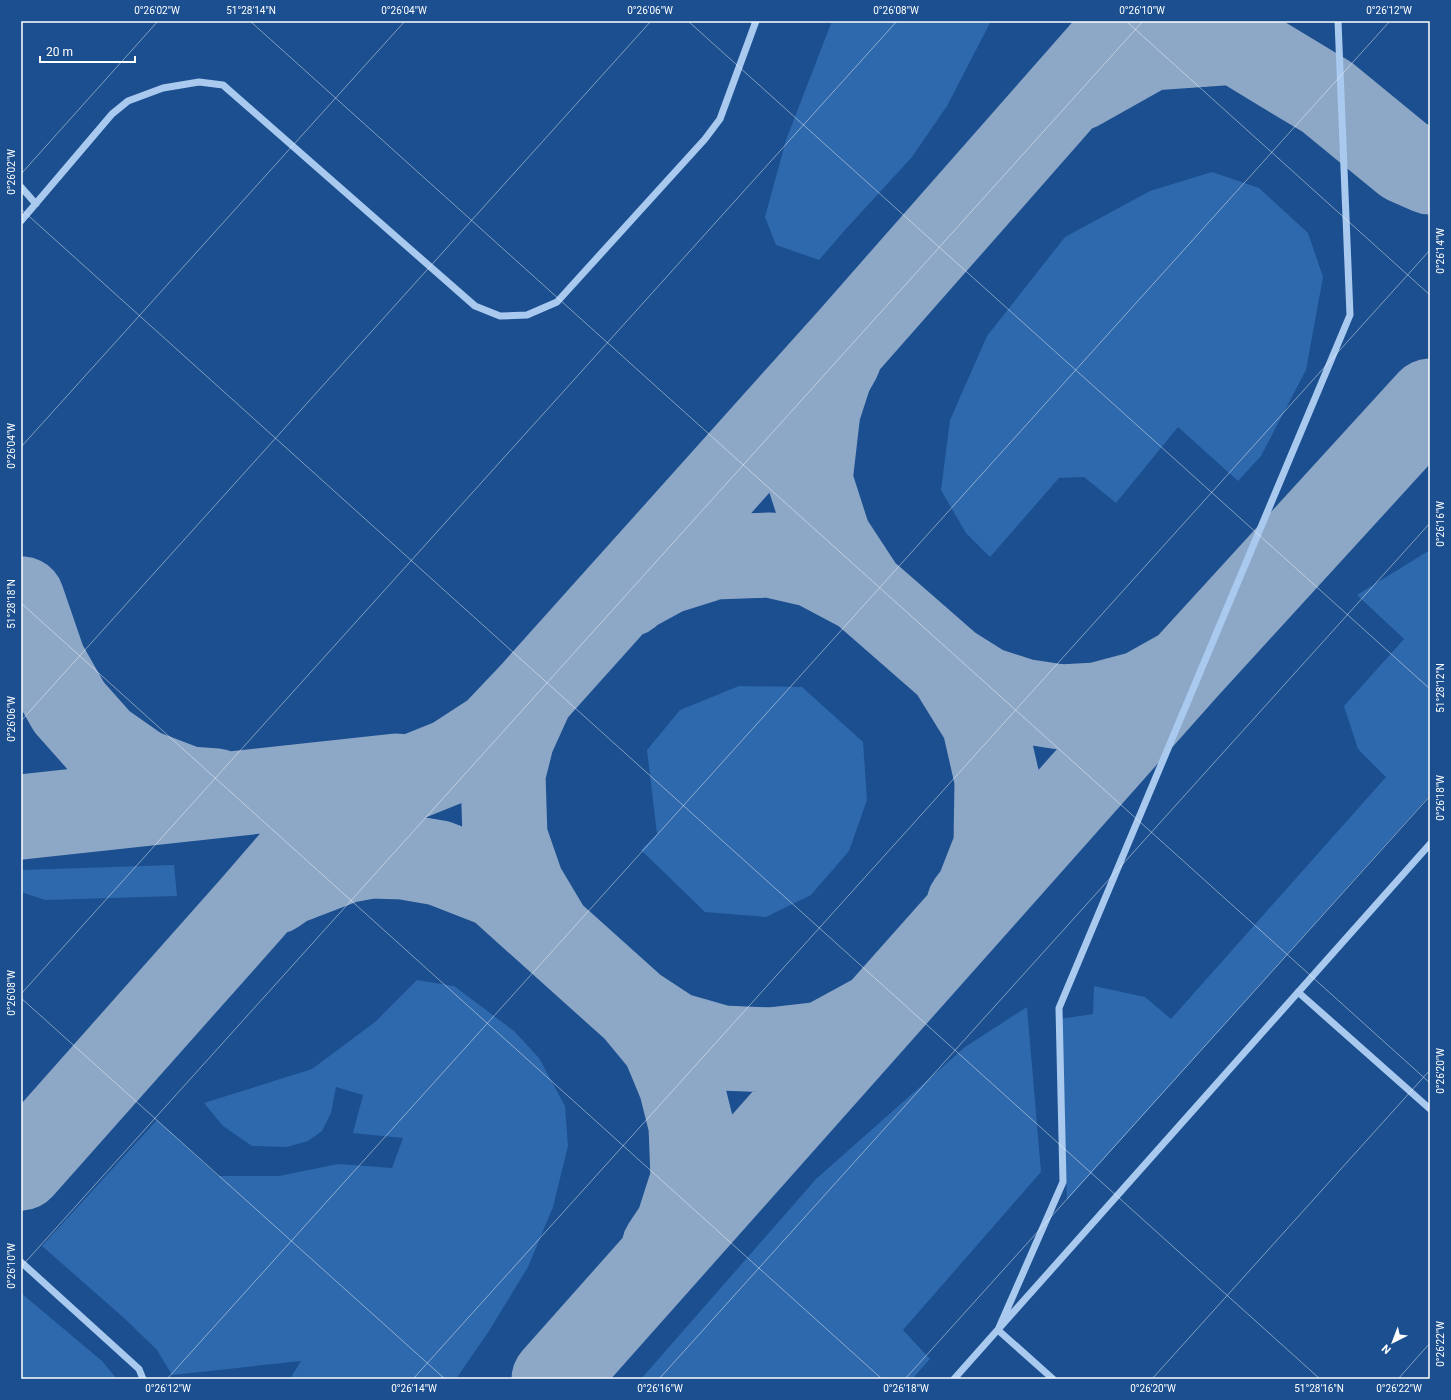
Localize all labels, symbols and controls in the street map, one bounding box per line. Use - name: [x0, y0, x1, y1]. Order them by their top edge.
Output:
- text: 0°26'02"W: [134, 5, 180, 16]
- text: 51°28'14"N: [226, 5, 276, 16]
- text: 0°26'04"W: [381, 5, 427, 16]
- text: 0°26'06"W: [627, 5, 673, 16]
- text: 0°26'08"W: [873, 5, 919, 16]
- text: 0°26'10"W: [1119, 5, 1165, 16]
- text: 0°26'12"W: [1366, 5, 1412, 16]
- scale bar: [40, 38, 135, 64]
- text: 20 m: [46, 45, 73, 59]
- text: 0°26'02"W: [6, 149, 17, 195]
- text: 0°26'14"W: [1435, 228, 1446, 274]
- text: 0°26'04"W: [6, 423, 17, 469]
- text: 0°26'16"W: [1435, 501, 1446, 547]
- text: 51°28'18"N: [6, 579, 17, 629]
- text: 51°28'12"N: [1435, 663, 1446, 713]
- text: 0°26'06"W: [6, 696, 17, 742]
- text: 0°26'18"W: [1435, 775, 1446, 821]
- text: 0°26'08"W: [6, 970, 17, 1016]
- text: 0°26'20"W: [1435, 1048, 1446, 1094]
- text: 0°26'10"W: [6, 1243, 17, 1289]
- text: 0°26'22"W: [1435, 1321, 1446, 1367]
- north arrow: [1373, 1322, 1413, 1362]
- text: N: [1379, 1341, 1394, 1356]
- text: 0°26'12"W: [145, 1383, 191, 1394]
- text: 0°26'14"W: [391, 1383, 437, 1394]
- text: 0°26'16"W: [637, 1383, 683, 1394]
- text: 0°26'18"W: [883, 1383, 929, 1394]
- text: 0°26'20"W: [1130, 1383, 1176, 1394]
- text: 51°28'16"N: [1294, 1383, 1344, 1394]
- text: 0°26'22"W: [1376, 1383, 1422, 1394]

